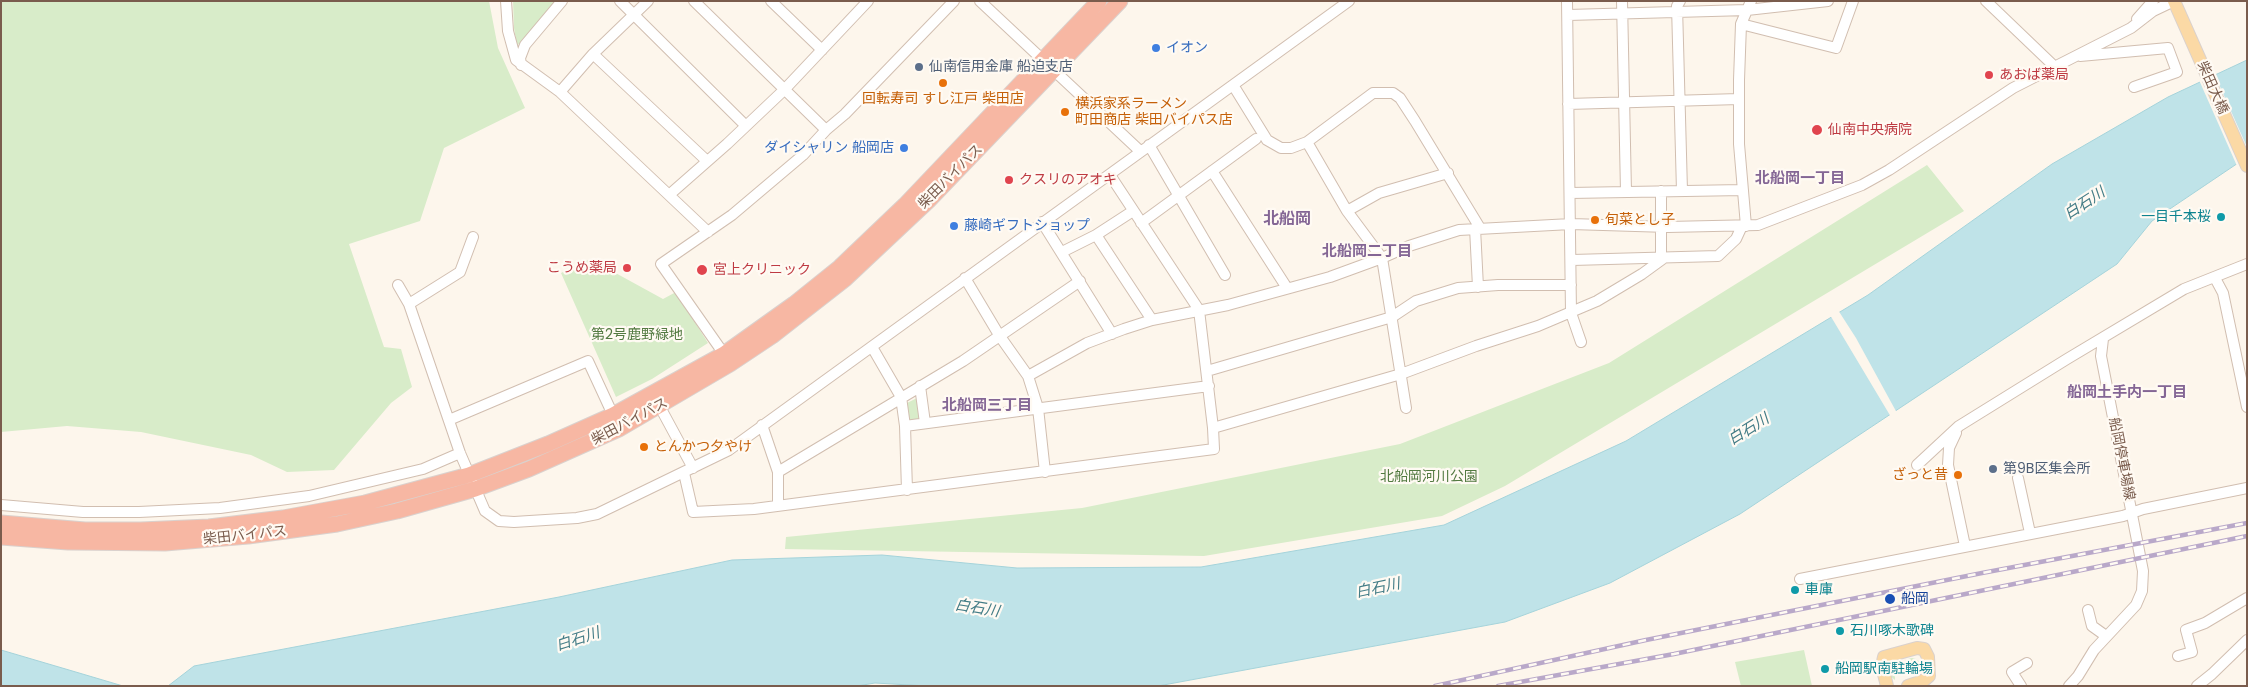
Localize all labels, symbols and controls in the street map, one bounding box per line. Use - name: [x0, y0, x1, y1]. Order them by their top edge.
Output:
- place label: イオン: [1166, 40, 1208, 56]
- marker: イオン: [1150, 42, 1162, 54]
- place label: 仙南信用金庫 船迫支店: [929, 59, 1073, 75]
- street label: 柴田大橋: [2193, 59, 2231, 117]
- marker: 仙南信用金庫 船迫支店: [913, 61, 925, 73]
- place label: あおば薬局: [1999, 67, 2069, 83]
- marker: あおば薬局: [1983, 69, 1995, 81]
- marker: 回転寿司 すし江戸 柴田店: [937, 77, 949, 89]
- place label: 回転寿司 すし江戸 柴田店: [862, 91, 1024, 107]
- place label: 横浜家系ラーメン 町田商店 柴田バイパス店: [1075, 96, 1233, 128]
- marker: 横浜家系ラーメン 町田商店 柴田バイパス店: [1059, 106, 1071, 118]
- place label: 仙南中央病院: [1828, 122, 1912, 138]
- marker: 仙南中央病院: [1810, 123, 1824, 137]
- place label: ダイシャリン 船岡店: [764, 140, 894, 156]
- street label: 柴田バイパス: [915, 141, 987, 213]
- marker: ダイシャリン 船岡店: [898, 142, 910, 154]
- district label: 北船岡一丁目: [1755, 170, 1845, 188]
- place label: クスリのアオキ: [1019, 172, 1117, 188]
- marker: クスリのアオキ: [1003, 174, 1015, 186]
- water label: 白石川: [2061, 184, 2109, 224]
- place label: 一目千本桜: [2141, 209, 2211, 225]
- district label: 北船岡: [1263, 210, 1311, 230]
- marker: 一目千本桜: [2215, 211, 2227, 223]
- place label: 旬菜とし子: [1605, 212, 1675, 228]
- marker: 旬菜とし子: [1589, 214, 1601, 226]
- place label: 藤崎ギフトショップ: [964, 218, 1090, 234]
- marker: 藤崎ギフトショップ: [948, 220, 960, 232]
- district label: 北船岡二丁目: [1322, 243, 1412, 261]
- place label: こうめ薬局: [547, 260, 617, 276]
- marker: こうめ薬局: [621, 262, 633, 274]
- place label: 宮上クリニック: [713, 262, 811, 278]
- marker: 宮上クリニック: [695, 263, 709, 277]
- park label: 第2号鹿野緑地: [591, 327, 683, 343]
- district label: 船岡土手内一丁目: [2067, 384, 2187, 402]
- street label: 柴田バイパス: [589, 395, 671, 449]
- district label: 北船岡三丁目: [942, 397, 1032, 415]
- water label: 白石川: [1725, 410, 1773, 450]
- street label: 船岡停車場線: [2105, 416, 2137, 502]
- place label: とんかつ夕やけ: [654, 439, 752, 455]
- marker: とんかつ夕やけ: [638, 441, 650, 453]
- place label: 第9B区集会所: [2003, 461, 2090, 477]
- marker: 第9B区集会所: [1987, 463, 1999, 475]
- place label: ざっと昔: [1892, 467, 1948, 483]
- park label: 北船岡河川公園: [1380, 469, 1478, 485]
- marker: ざっと昔: [1952, 469, 1964, 481]
- street label: 柴田バイパス: [202, 523, 288, 549]
- water label: 白石川: [1354, 576, 1402, 602]
- place label: 車庫: [1805, 582, 1833, 598]
- marker: 車庫: [1789, 584, 1801, 596]
- place label: 船岡: [1901, 591, 1929, 607]
- marker: 船岡: [1883, 592, 1897, 606]
- water label: 白石川: [953, 597, 1001, 621]
- place label: 石川啄木歌碑: [1850, 623, 1934, 639]
- water label: 白石川: [554, 624, 602, 656]
- marker: 石川啄木歌碑: [1834, 625, 1846, 637]
- place label: 船岡駅南駐輪場: [1835, 661, 1933, 677]
- marker: 船岡駅南駐輪場: [1819, 663, 1831, 675]

